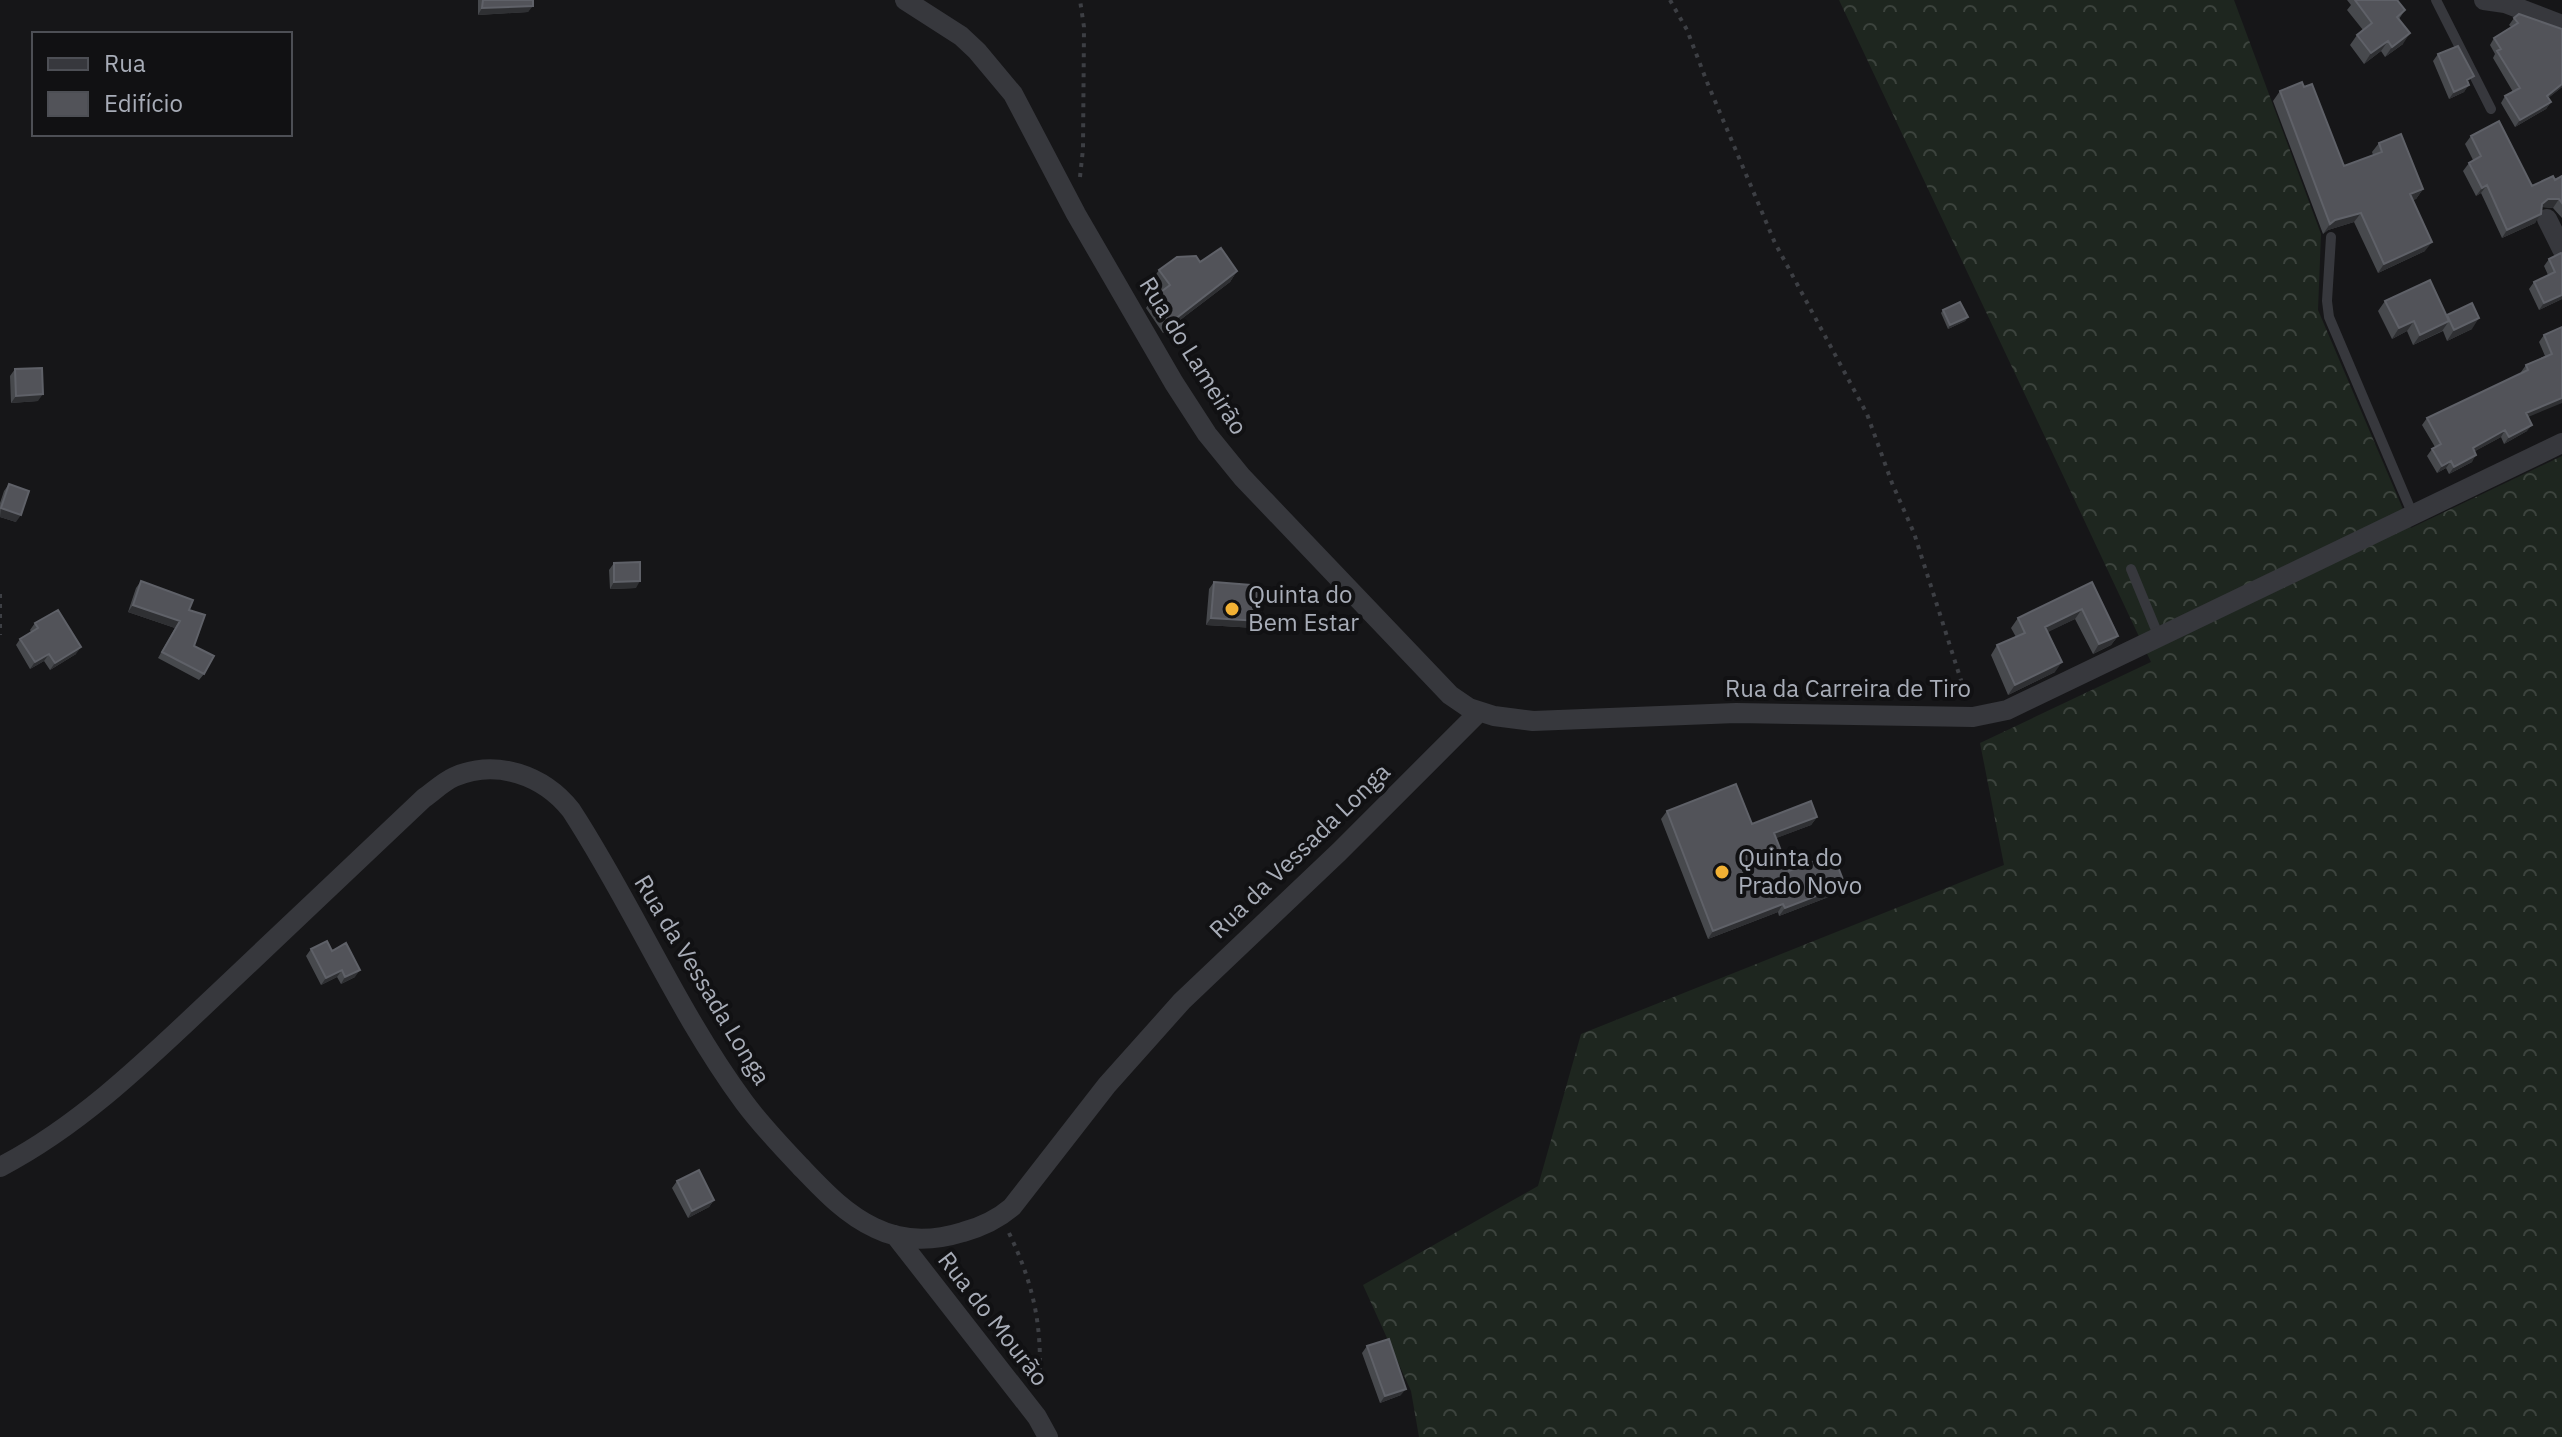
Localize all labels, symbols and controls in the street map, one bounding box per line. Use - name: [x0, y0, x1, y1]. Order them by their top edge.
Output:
- legend: [32, 32, 292, 136]
- text: Rua: [104, 47, 146, 79]
- text: Edifício: [104, 87, 183, 119]
- street label: Rua do Lameirão: [1132, 270, 1255, 440]
- place label: Quinta do Bem Estar: [1248, 578, 1359, 638]
- marker: Quinta do Bem Estar: [1223, 600, 1241, 618]
- street label: Rua da Carreira de Tiro: [1725, 672, 1971, 704]
- street label: Rua da Vessada Longa: [1202, 755, 1397, 945]
- place label: Quinta do Prado Novo: [1738, 841, 1862, 901]
- marker: Quinta do Prado Novo: [1713, 863, 1731, 881]
- street label: Rua da Vessada Longa: [627, 869, 778, 1091]
- street label: Rua do Mourão: [931, 1245, 1056, 1392]

